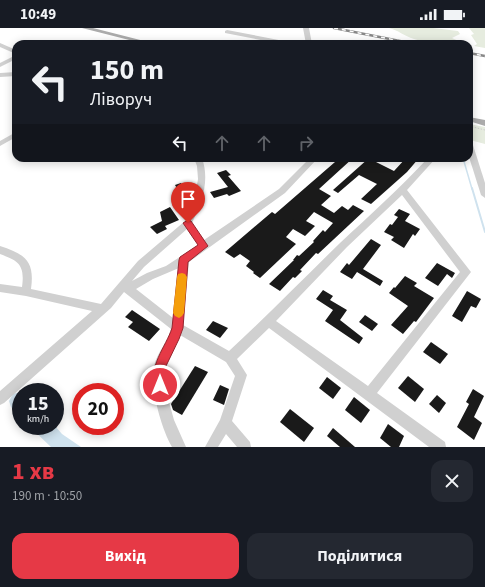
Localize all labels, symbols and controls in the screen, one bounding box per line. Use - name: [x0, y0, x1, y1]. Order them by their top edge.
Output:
- text: 10:49: [20, 4, 56, 25]
- text: 150 m: [90, 50, 164, 90]
- icon: left: [24, 56, 76, 108]
- text: Ліворуч: [90, 87, 152, 112]
- icon: left: [169, 132, 191, 154]
- icon: ahead: [211, 132, 233, 154]
- icon: ahead: [253, 132, 275, 154]
- icon: right: [295, 132, 317, 154]
- pin: [171, 182, 205, 223]
- icon: arrive: [177, 188, 199, 210]
- position arrow: [139, 364, 181, 406]
- speed limit sign: 20: [72, 383, 124, 435]
- text: 15: [27, 390, 49, 418]
- text: km/h: [27, 412, 49, 426]
- text: 1 хв: [12, 454, 54, 489]
- button: close: [431, 460, 473, 502]
- text: 190 m · 10:50: [12, 487, 82, 505]
- button: Вихід: [12, 533, 239, 579]
- button: Поділитися: [247, 533, 473, 579]

